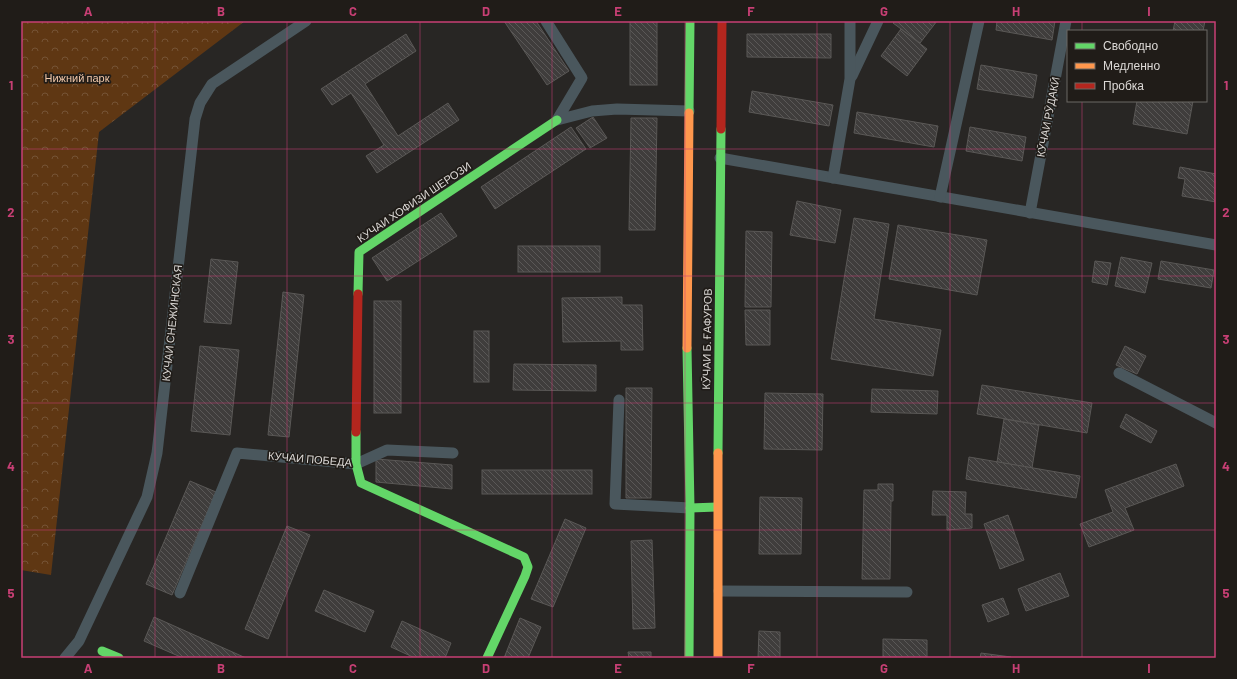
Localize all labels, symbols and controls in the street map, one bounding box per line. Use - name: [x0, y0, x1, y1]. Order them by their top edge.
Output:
- text: A: [84, 3, 93, 19]
- text: B: [217, 3, 225, 19]
- text: C: [349, 3, 357, 19]
- text: D: [482, 3, 490, 19]
- text: E: [614, 3, 622, 19]
- text: F: [747, 3, 755, 19]
- text: G: [880, 3, 888, 19]
- text: H: [1012, 3, 1020, 19]
- text: I: [1147, 3, 1151, 19]
- legend: [1067, 30, 1207, 102]
- text: Свободно: [1103, 38, 1158, 53]
- text: Медленно: [1103, 58, 1160, 73]
- park label: Нижний парк: [44, 71, 110, 84]
- street label: КӮЧАИ РӮДАКӢ: [1033, 76, 1062, 158]
- text: 1: [9, 77, 13, 93]
- text: 1: [1224, 77, 1228, 93]
- text: Пробка: [1103, 78, 1144, 93]
- street label: КУЧАИ ХОФИЗИ ШЕРОЗИ: [354, 159, 473, 245]
- text: 2: [7, 204, 15, 220]
- text: 2: [1222, 204, 1230, 220]
- street label: КУЧАИ СНЕЖИНСКАЯ: [159, 264, 184, 382]
- street label: КӮЧАИ Б. ҒАФУРОВ: [699, 288, 714, 390]
- text: 3: [7, 331, 15, 347]
- text: 3: [1222, 331, 1230, 347]
- street label: КУЧАИ ПОБЕДА: [268, 448, 353, 469]
- text: 4: [7, 458, 15, 474]
- text: 4: [1222, 458, 1230, 474]
- text: 5: [7, 585, 15, 601]
- text: 5: [1222, 585, 1230, 601]
- text: A: [84, 660, 93, 676]
- text: B: [217, 660, 225, 676]
- text: C: [349, 660, 357, 676]
- text: D: [482, 660, 490, 676]
- text: E: [614, 660, 622, 676]
- text: F: [747, 660, 755, 676]
- text: G: [880, 660, 888, 676]
- text: H: [1012, 660, 1020, 676]
- text: I: [1147, 660, 1151, 676]

